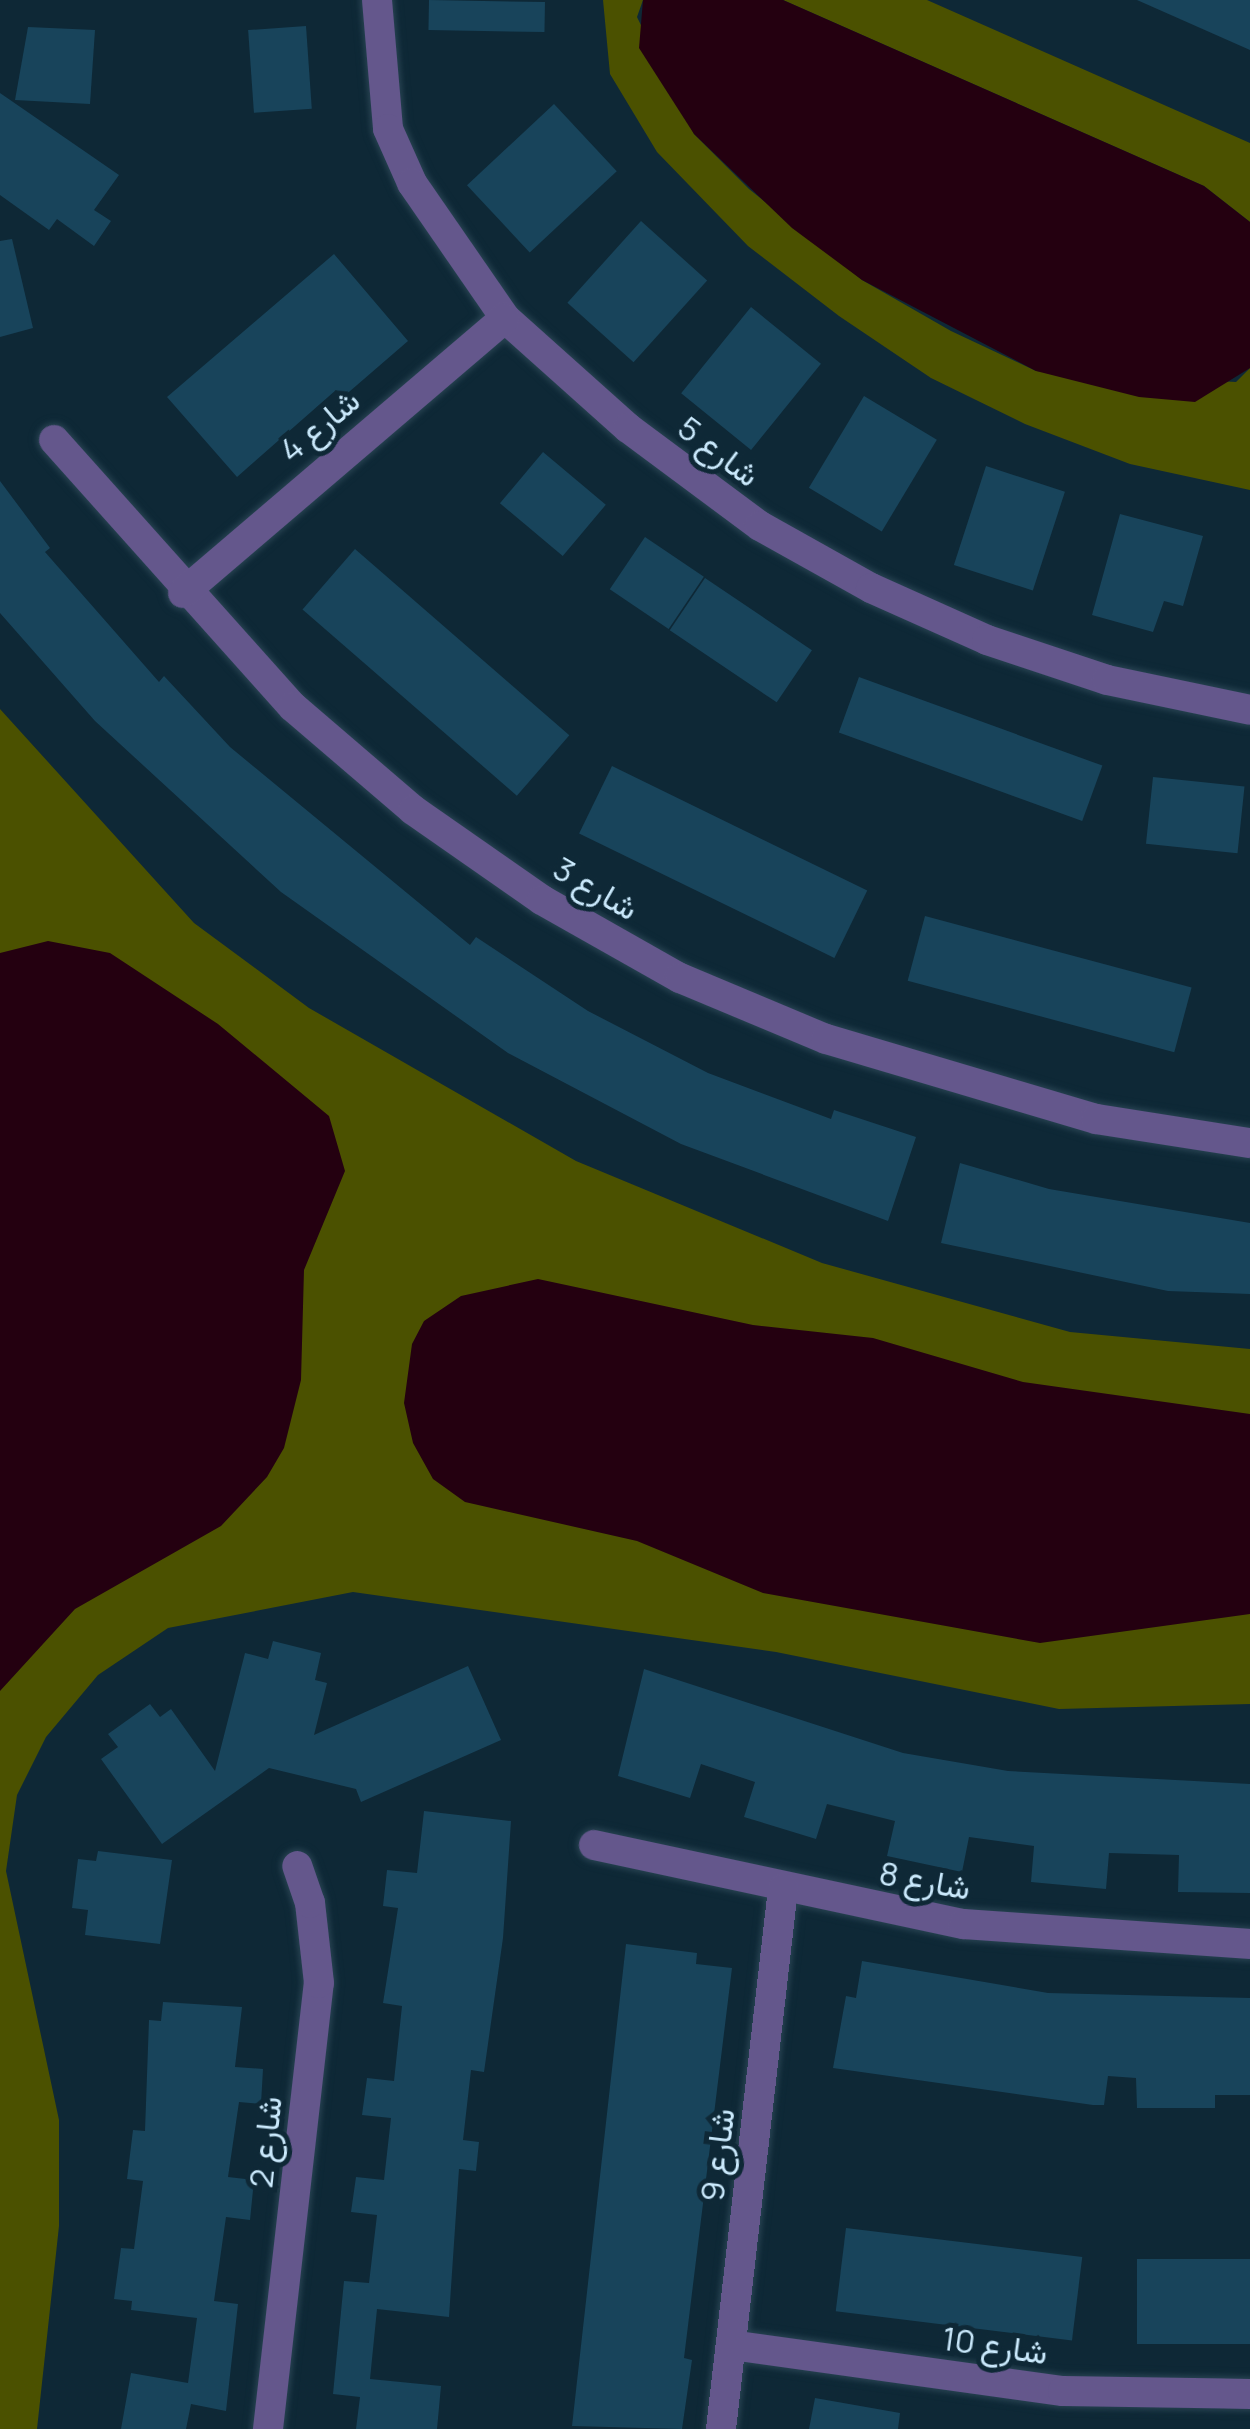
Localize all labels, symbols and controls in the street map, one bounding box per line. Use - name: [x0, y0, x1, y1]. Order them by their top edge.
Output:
- street label: شارع 4: [271, 380, 367, 470]
- street label: شارع 5: [670, 407, 768, 495]
- street label: شارع 3: [547, 848, 645, 928]
- street label: شارع 8: [876, 1853, 974, 1907]
- street label: شارع 2: [241, 2094, 289, 2190]
- street label: شارع 9: [692, 2106, 742, 2204]
- street label: شارع 10: [940, 2318, 1050, 2372]

